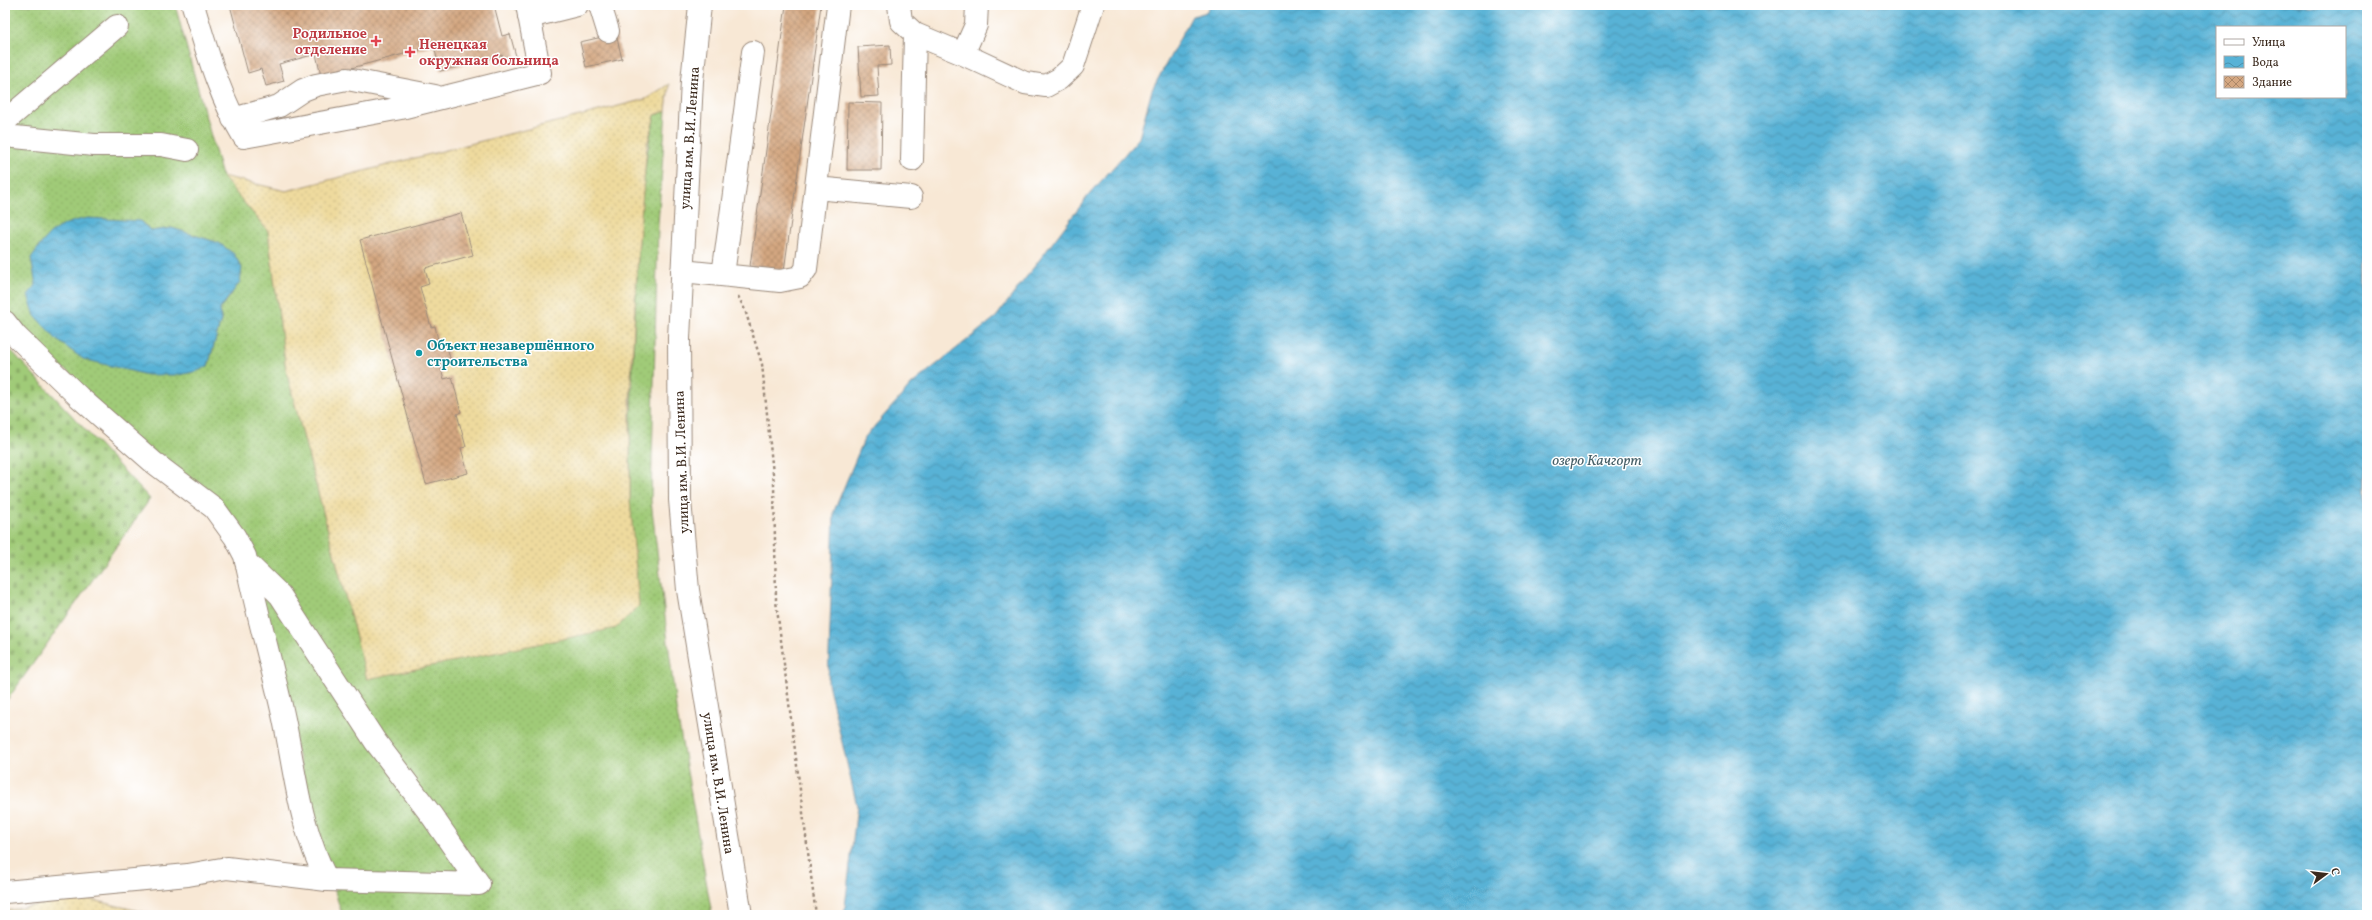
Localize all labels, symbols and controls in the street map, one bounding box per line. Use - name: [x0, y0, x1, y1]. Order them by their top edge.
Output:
- place label: Родильное отделение: [292, 25, 367, 60]
- legend: [2216, 26, 2346, 98]
- marker: Родильное отделение: [370, 35, 382, 47]
- text: Улица: [2252, 35, 2285, 51]
- place label: Ненецкая окружная больница: [419, 36, 559, 71]
- marker: Ненецкая окружная больница: [404, 46, 416, 58]
- text: Вода: [2252, 55, 2279, 71]
- street label: улица им. В.И. Ленина: [676, 66, 705, 210]
- text: Здание: [2252, 75, 2292, 91]
- place label: Объект незавершённого строительства: [427, 337, 594, 372]
- marker: Объект незавершённого строительства: [414, 348, 424, 358]
- street label: улица им. В.И. Ленина: [671, 390, 694, 534]
- water label: озеро Качгорт: [1552, 451, 1642, 472]
- street label: улица им. В.И. Ленина: [697, 711, 738, 856]
- north arrow: [2306, 854, 2346, 894]
- text: С: [2326, 866, 2342, 877]

